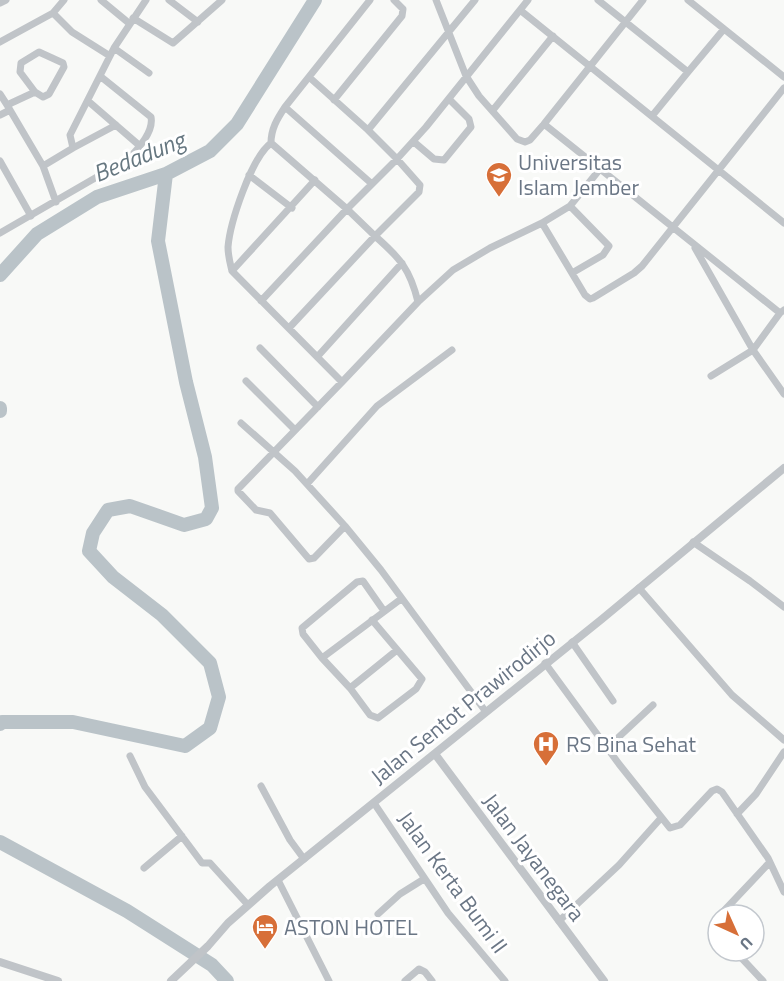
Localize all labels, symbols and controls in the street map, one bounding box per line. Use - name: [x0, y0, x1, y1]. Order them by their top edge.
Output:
- water label: Bedadung: [87, 120, 192, 191]
- place label: Universitas Islam Jember: [518, 145, 639, 204]
- school or university icon: Universitas Islam Jember: [484, 160, 514, 198]
- street label: Jalan Sentot Prawirodirjo: [363, 622, 563, 792]
- place label: RS Bina Sehat: [566, 727, 696, 761]
- hospital icon: RS Bina Sehat: [531, 729, 561, 767]
- street label: Jalan Jayanegara: [474, 786, 594, 928]
- street label: Jalan Kerta Bumi II: [390, 804, 516, 960]
- north arrow: [706, 903, 766, 963]
- place label: ASTON HOTEL: [284, 910, 418, 944]
- hotel icon: ASTON HOTEL: [250, 912, 280, 950]
- text: U: [734, 931, 759, 956]

